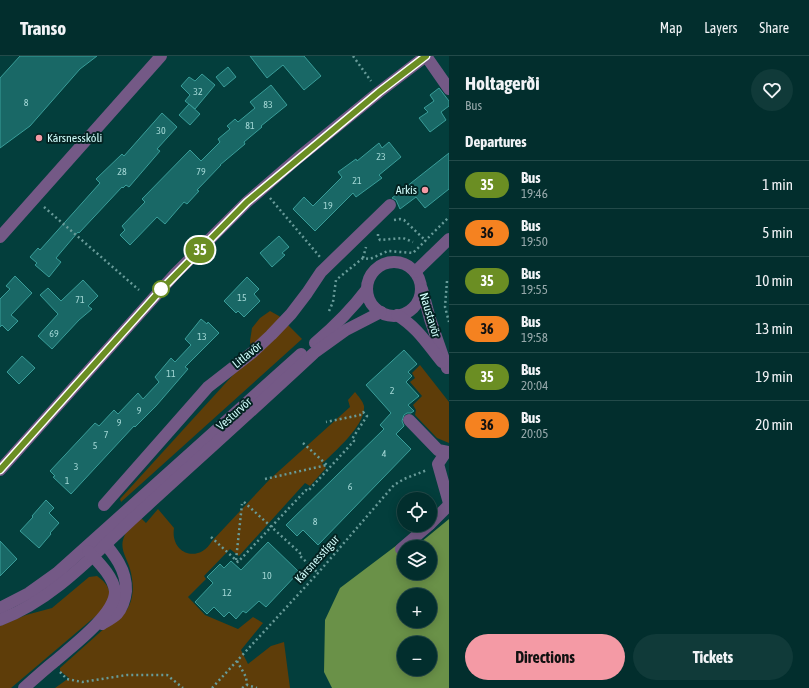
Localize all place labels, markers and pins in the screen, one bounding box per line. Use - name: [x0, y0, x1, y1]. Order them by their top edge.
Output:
- place label: Kársnesskóli: [47, 131, 102, 145]
- marker: Kársnesskóli: [34, 133, 44, 143]
- place label: Arkís: [396, 183, 417, 197]
- marker: Arkís: [420, 185, 430, 195]
- unlabelled marker: [152, 280, 170, 298]

